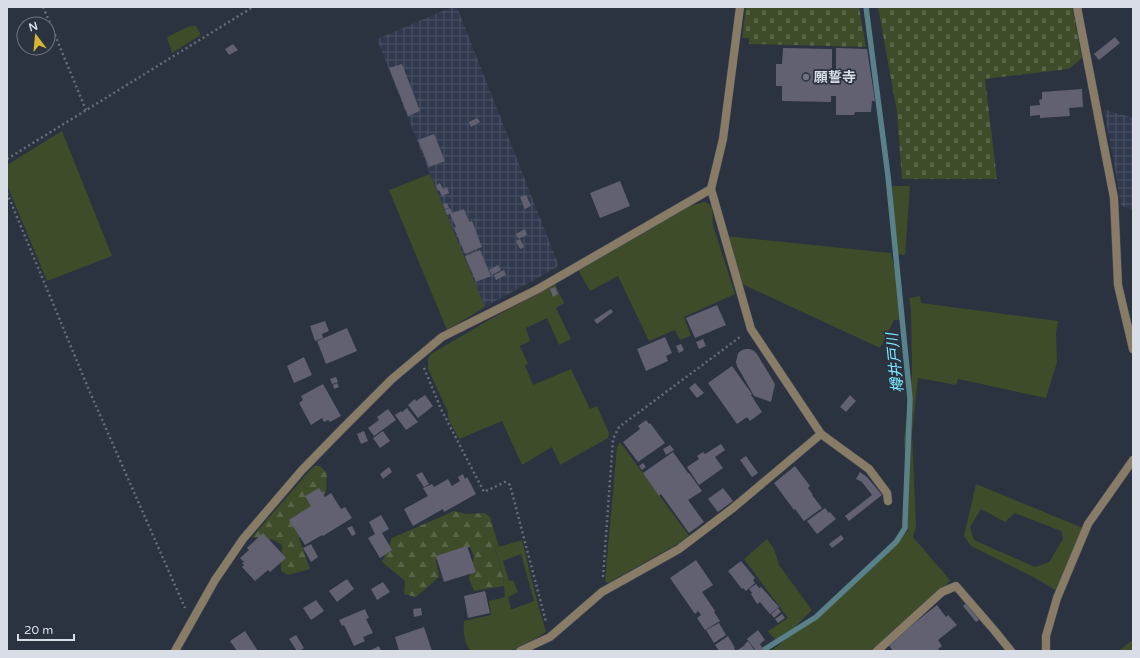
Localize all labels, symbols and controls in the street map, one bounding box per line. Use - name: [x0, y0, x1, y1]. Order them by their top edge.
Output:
- north arrow: [16, 16, 56, 56]
- text: N: [27, 19, 39, 34]
- place label: 願誓寺: [814, 69, 856, 86]
- marker: 願誓寺: [801, 72, 811, 82]
- water label: 樽井戸川: [883, 330, 907, 394]
- scale bar: [18, 616, 74, 642]
- text: 20 m: [24, 623, 53, 637]

